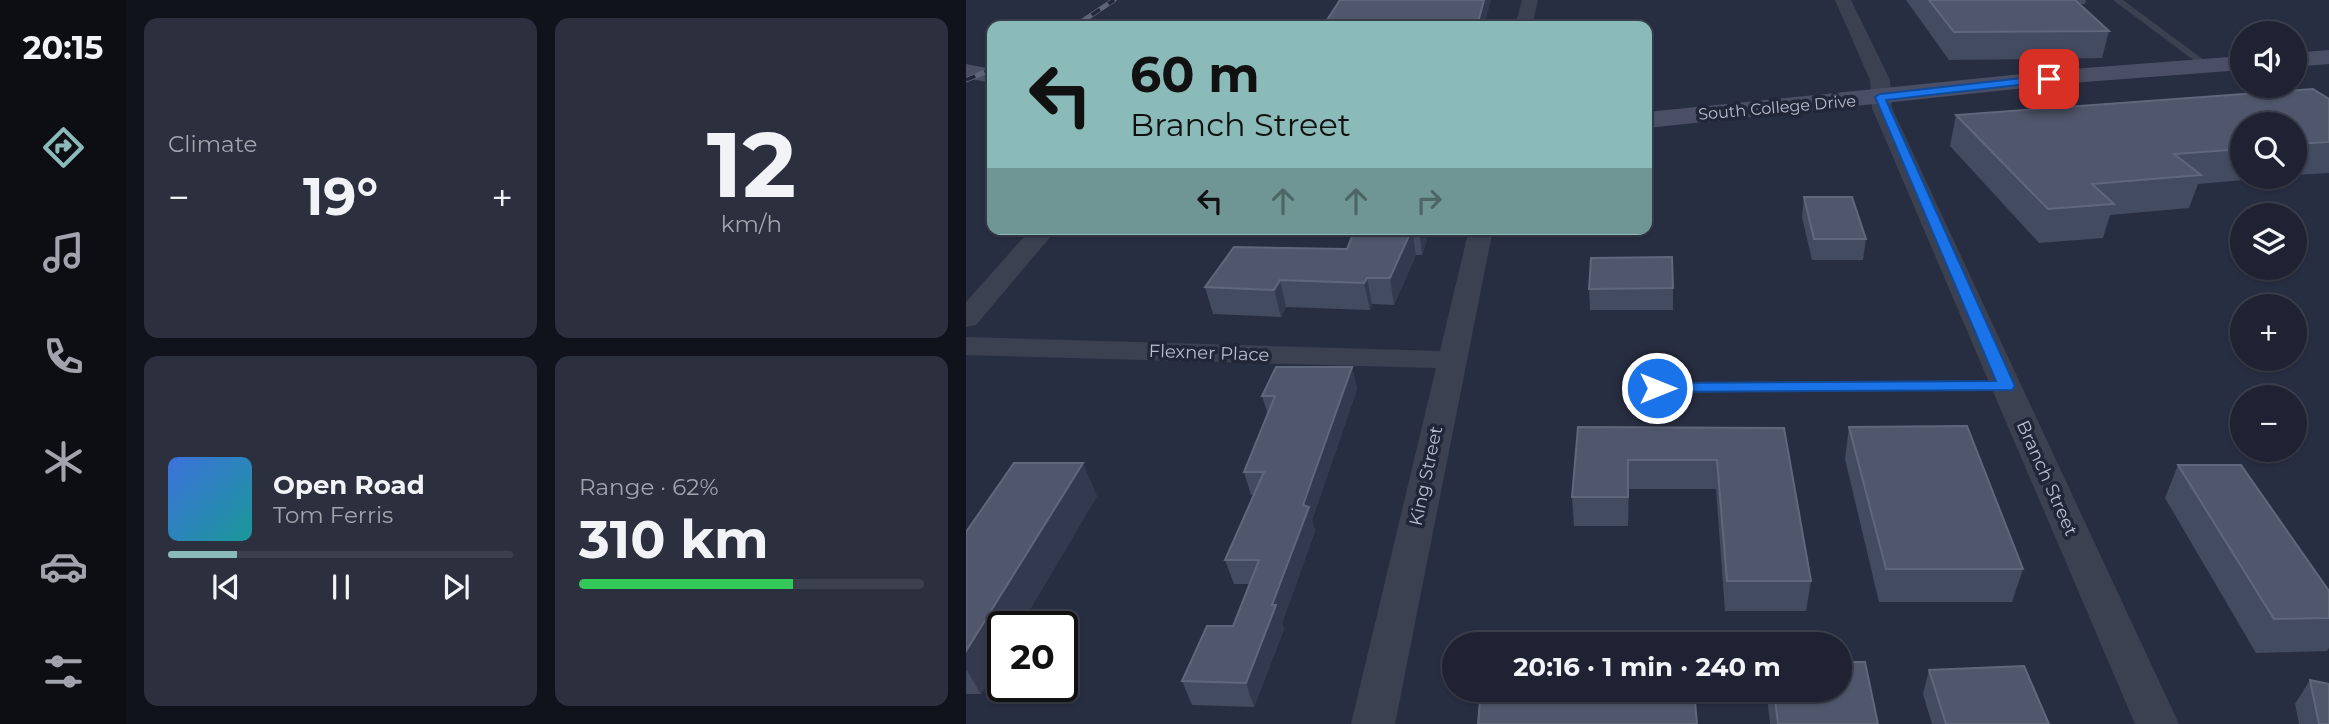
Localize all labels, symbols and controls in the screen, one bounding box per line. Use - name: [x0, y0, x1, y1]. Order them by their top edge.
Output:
- map controls: [2230, 21, 2307, 462]
- button: sound: [2230, 21, 2307, 98]
- text: 20:15: [23, 28, 103, 67]
- text: 60 m: [1130, 45, 1260, 104]
- icon: left: [1015, 49, 1106, 140]
- pin: [2019, 49, 2079, 109]
- icon: arrive: [2030, 60, 2068, 98]
- street label: South College Drive: [1697, 91, 1857, 124]
- text: Branch Street: [1130, 105, 1351, 144]
- text: 12: [707, 109, 796, 220]
- button: search: [2230, 112, 2307, 189]
- icon: directions: [39, 123, 88, 172]
- text: Climate: [168, 130, 257, 158]
- text: 19°: [303, 165, 378, 228]
- text: −: [168, 174, 190, 221]
- text: +: [491, 174, 513, 221]
- icon: left: [1191, 182, 1229, 220]
- icon: ahead: [1264, 182, 1302, 220]
- icon: ahead: [1337, 182, 1375, 220]
- icon: right: [1410, 182, 1448, 220]
- button: layers: [2230, 203, 2307, 280]
- text: km/h: [721, 210, 782, 238]
- icon: music: [39, 228, 88, 277]
- button: +: [2230, 294, 2307, 371]
- icon: phone: [39, 332, 88, 381]
- street label: Flexner Place: [1148, 340, 1270, 366]
- position arrow: [1620, 351, 1694, 425]
- button: −: [2230, 385, 2307, 462]
- street label: Branch Street: [2012, 417, 2082, 539]
- street label: King Street: [1405, 424, 1447, 528]
- icon: climate: [39, 437, 88, 486]
- text: Open Road: [273, 469, 425, 501]
- text: Range · 62%: [579, 473, 719, 501]
- text: Tom Ferris: [273, 501, 393, 529]
- text: 310 km: [579, 508, 769, 571]
- icon: car: [39, 542, 88, 591]
- icon: previous: [207, 568, 245, 606]
- icon: pause: [322, 568, 360, 606]
- icon: next: [437, 568, 475, 606]
- speed limit sign: 20: [987, 611, 1078, 702]
- icon: filters: [39, 647, 88, 696]
- text: 20:16 · 1 min · 240 m: [1513, 651, 1781, 683]

